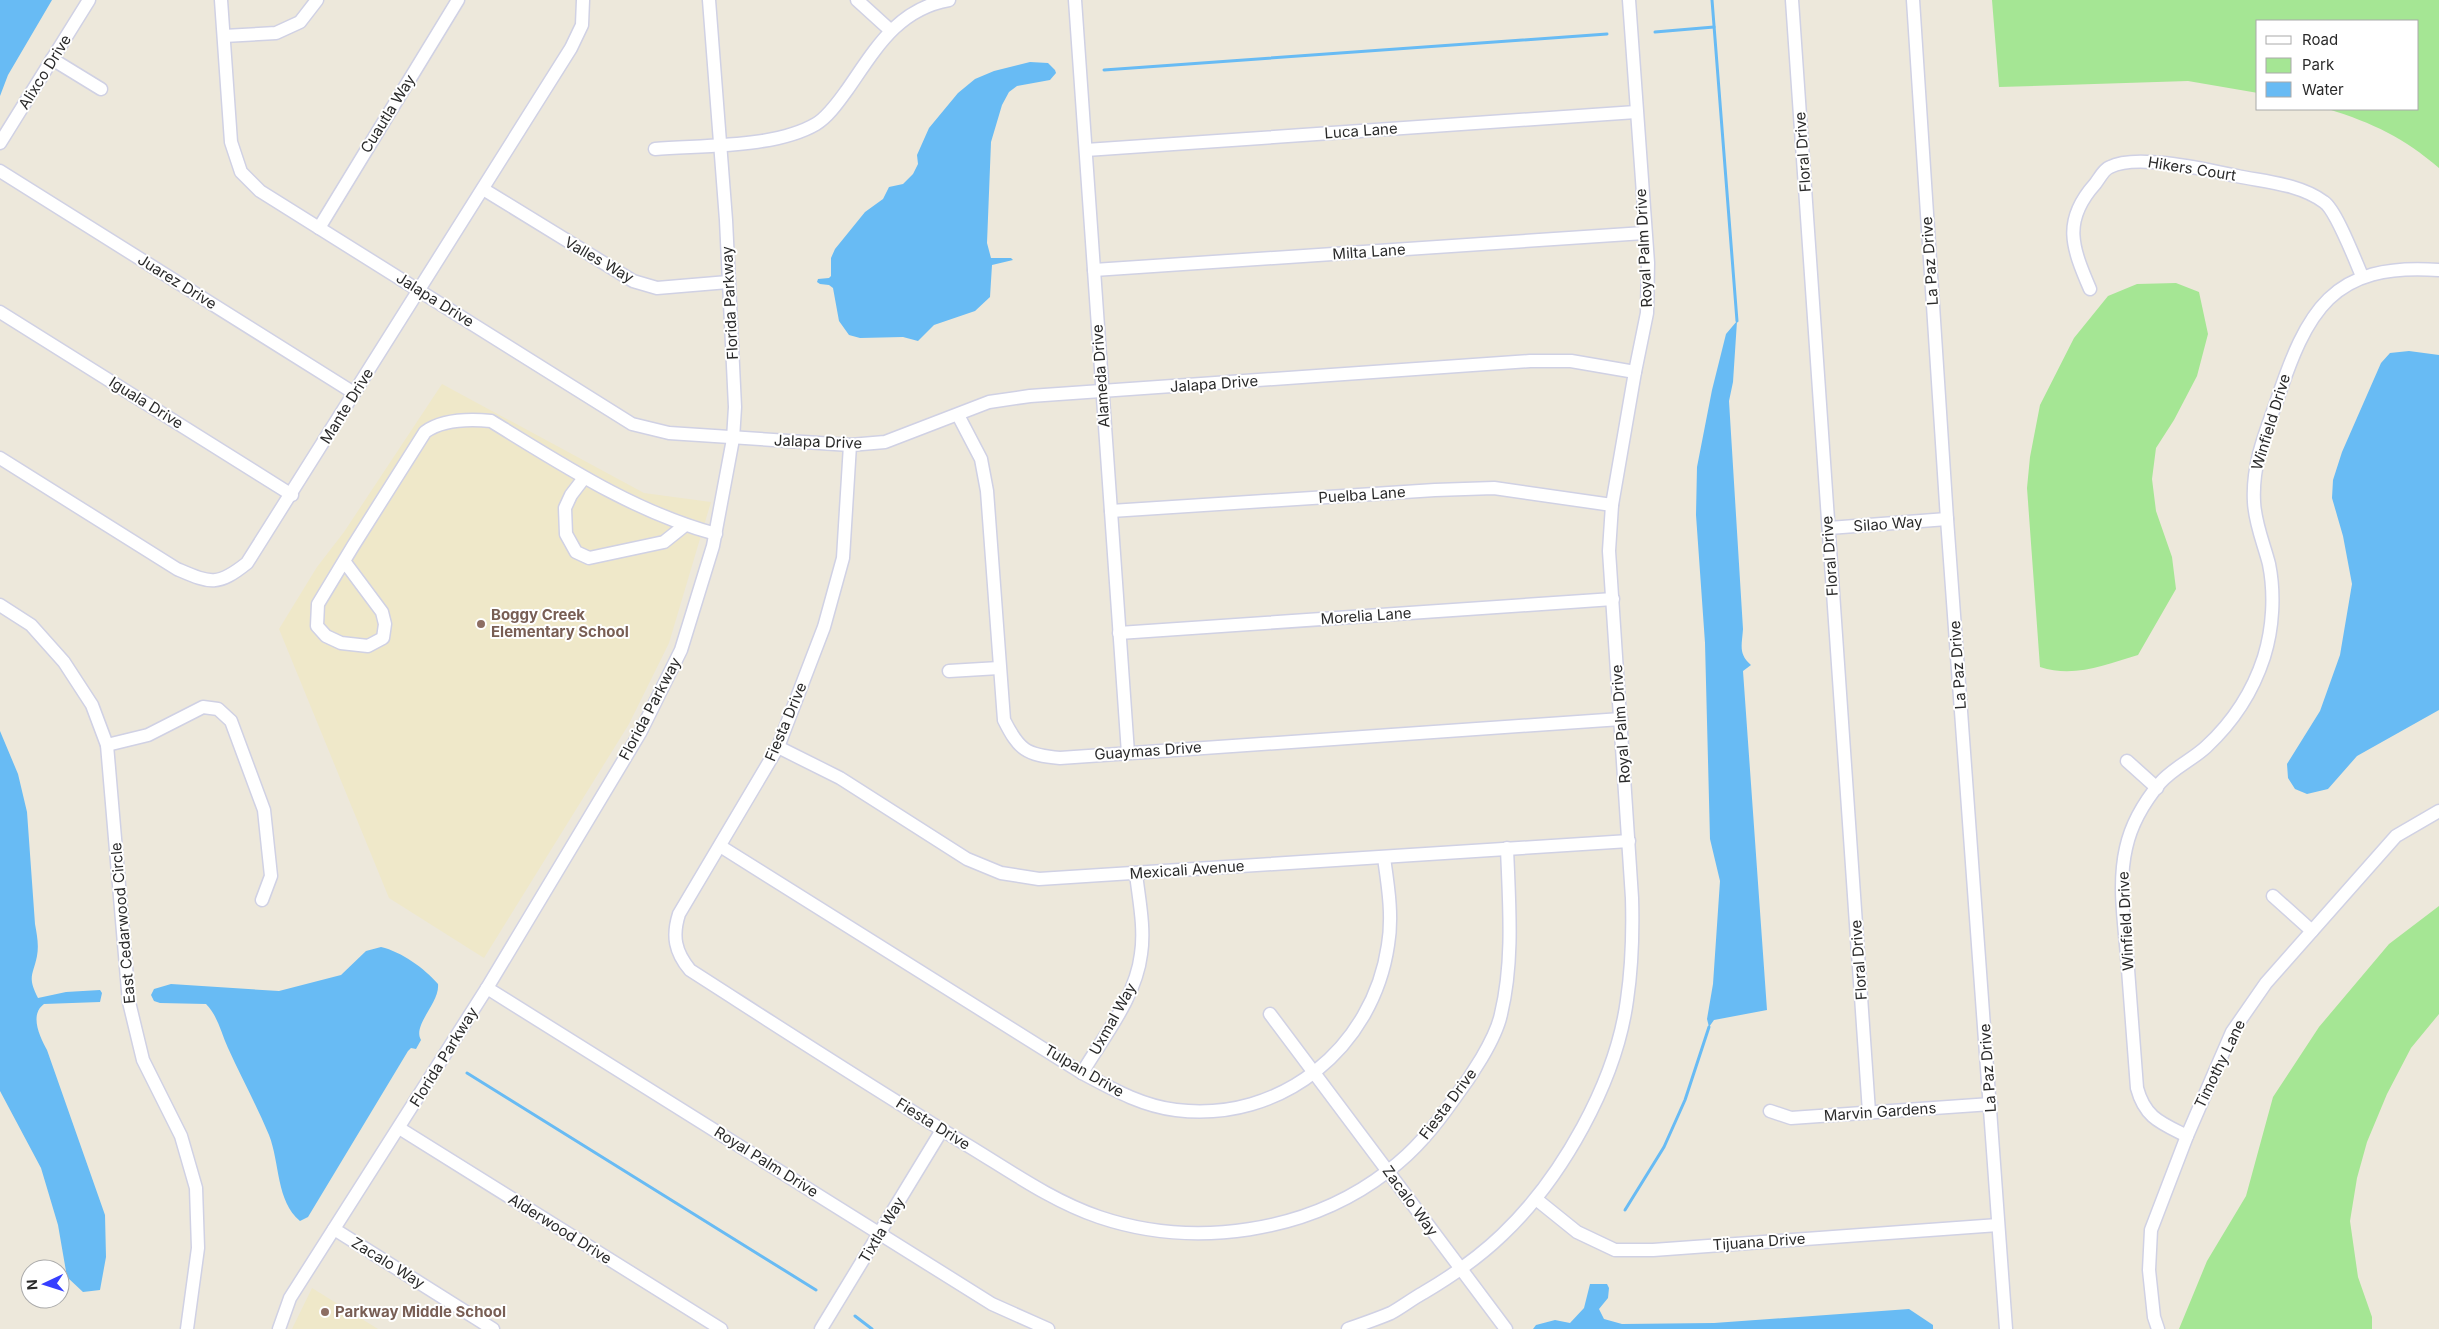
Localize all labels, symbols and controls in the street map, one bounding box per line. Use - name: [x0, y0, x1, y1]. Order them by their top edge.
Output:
- legend: [2256, 20, 2419, 110]
- text: Road: [2302, 30, 2338, 49]
- street label: Alixco Drive: [14, 31, 75, 113]
- text: Park: [2302, 55, 2335, 74]
- street label: Cuautla Way: [356, 70, 420, 156]
- text: Water: [2302, 80, 2344, 99]
- street label: Floral Drive: [1790, 111, 1815, 193]
- street label: Luca Lane: [1324, 118, 1398, 143]
- street label: Hikers Court: [2147, 152, 2238, 185]
- street label: Royal Palm Drive: [1631, 188, 1656, 308]
- street label: La Paz Drive: [1917, 216, 1942, 306]
- street label: Valles Way: [561, 232, 638, 287]
- street label: Milta Lane: [1332, 239, 1406, 264]
- street label: Florida Parkway: [717, 245, 742, 360]
- street label: Juarez Drive: [134, 250, 220, 313]
- street label: Jalapa Drive: [393, 268, 478, 331]
- street label: Alameda Drive: [1087, 324, 1114, 428]
- street label: Mante Drive: [316, 364, 377, 447]
- street label: Jalapa Drive: [1169, 371, 1259, 396]
- street label: Iguala Drive: [106, 372, 187, 433]
- street label: Winfield Drive: [2247, 372, 2294, 472]
- street label: Jalapa Drive: [774, 430, 862, 453]
- street label: Puelba Lane: [1318, 482, 1406, 507]
- street label: Silao Way: [1853, 512, 1924, 535]
- street label: Floral Drive: [1817, 515, 1842, 597]
- street label: Morelia Lane: [1320, 603, 1412, 628]
- place label: Boggy Creek Elementary School: [491, 605, 629, 641]
- marker: Boggy Creek Elementary School: [475, 618, 487, 630]
- street label: La Paz Drive: [1945, 620, 1970, 710]
- street label: Florida Parkway: [614, 654, 685, 763]
- street label: Royal Palm Drive: [1607, 664, 1634, 784]
- street label: Fiesta Drive: [760, 679, 811, 764]
- street label: Guaymas Drive: [1094, 737, 1202, 764]
- street label: East Cedarwood Circle: [106, 842, 139, 1005]
- street label: Mexicali Avenue: [1129, 856, 1245, 883]
- street label: Winfield Drive: [2113, 871, 2138, 971]
- street label: Floral Drive: [1846, 919, 1871, 1001]
- street label: Uxmal Way: [1085, 979, 1140, 1058]
- street label: Florida Parkway: [405, 1003, 482, 1110]
- street label: Timothy Lane: [2190, 1016, 2249, 1111]
- street label: La Paz Drive: [1975, 1023, 2000, 1113]
- street label: Tulpan Drive: [1041, 1040, 1128, 1101]
- street label: Fiesta Drive: [1415, 1064, 1480, 1143]
- street label: Fiesta Drive: [893, 1093, 974, 1154]
- street label: Marvin Gardens: [1823, 1098, 1937, 1125]
- street label: Royal Palm Drive: [711, 1122, 822, 1201]
- street label: Zacalo Way: [1378, 1162, 1443, 1240]
- street label: Alderwood Drive: [505, 1189, 615, 1268]
- street label: Tixtla Way: [854, 1193, 909, 1266]
- street label: Tijuana Drive: [1712, 1229, 1806, 1254]
- street label: Zacalo Way: [348, 1233, 429, 1293]
- north arrow: [20, 1259, 70, 1309]
- text: N: [23, 1279, 40, 1291]
- place label: Parkway Middle School: [335, 1302, 506, 1321]
- marker: Parkway Middle School: [319, 1306, 331, 1318]

